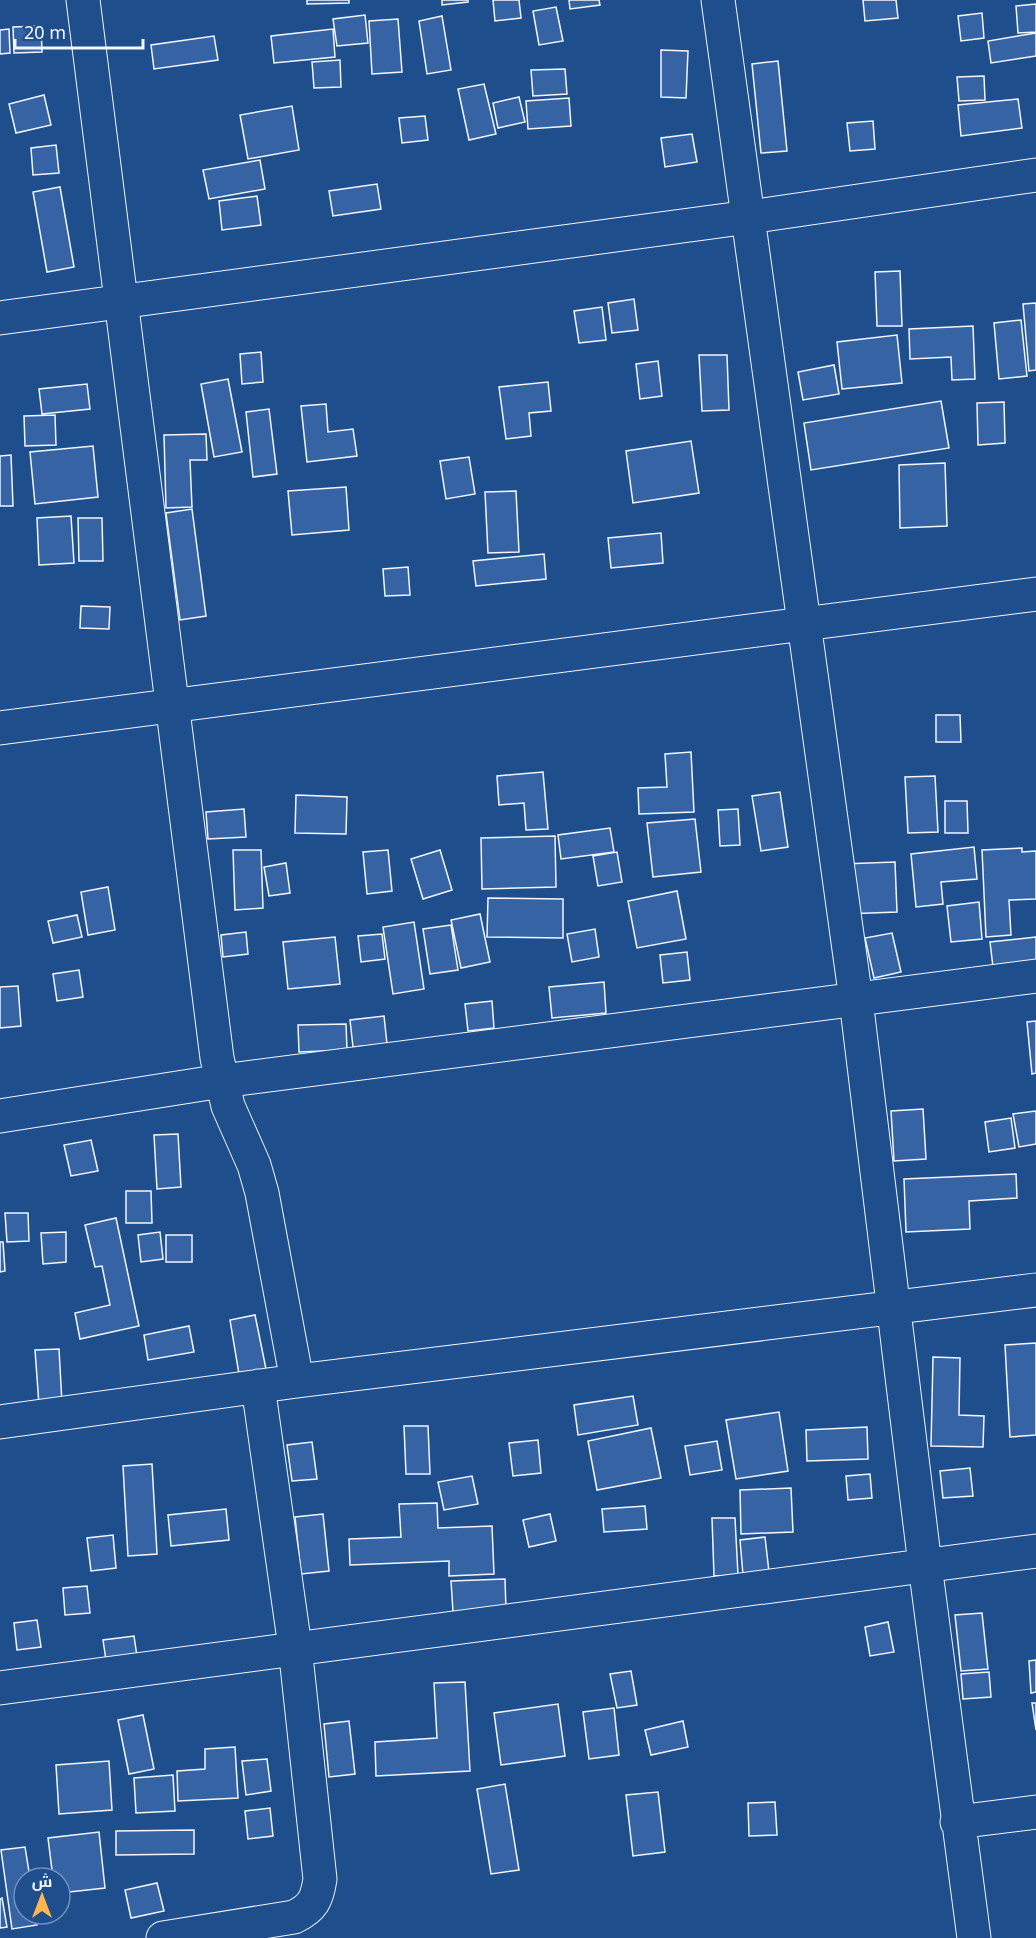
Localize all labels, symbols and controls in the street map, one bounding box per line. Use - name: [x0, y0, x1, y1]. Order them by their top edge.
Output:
- scale bar: [15, 12, 142, 50]
- text: 20 m: [24, 20, 66, 44]
- north arrow: [12, 1866, 72, 1926]
- text: ش: [32, 1870, 52, 1892]

